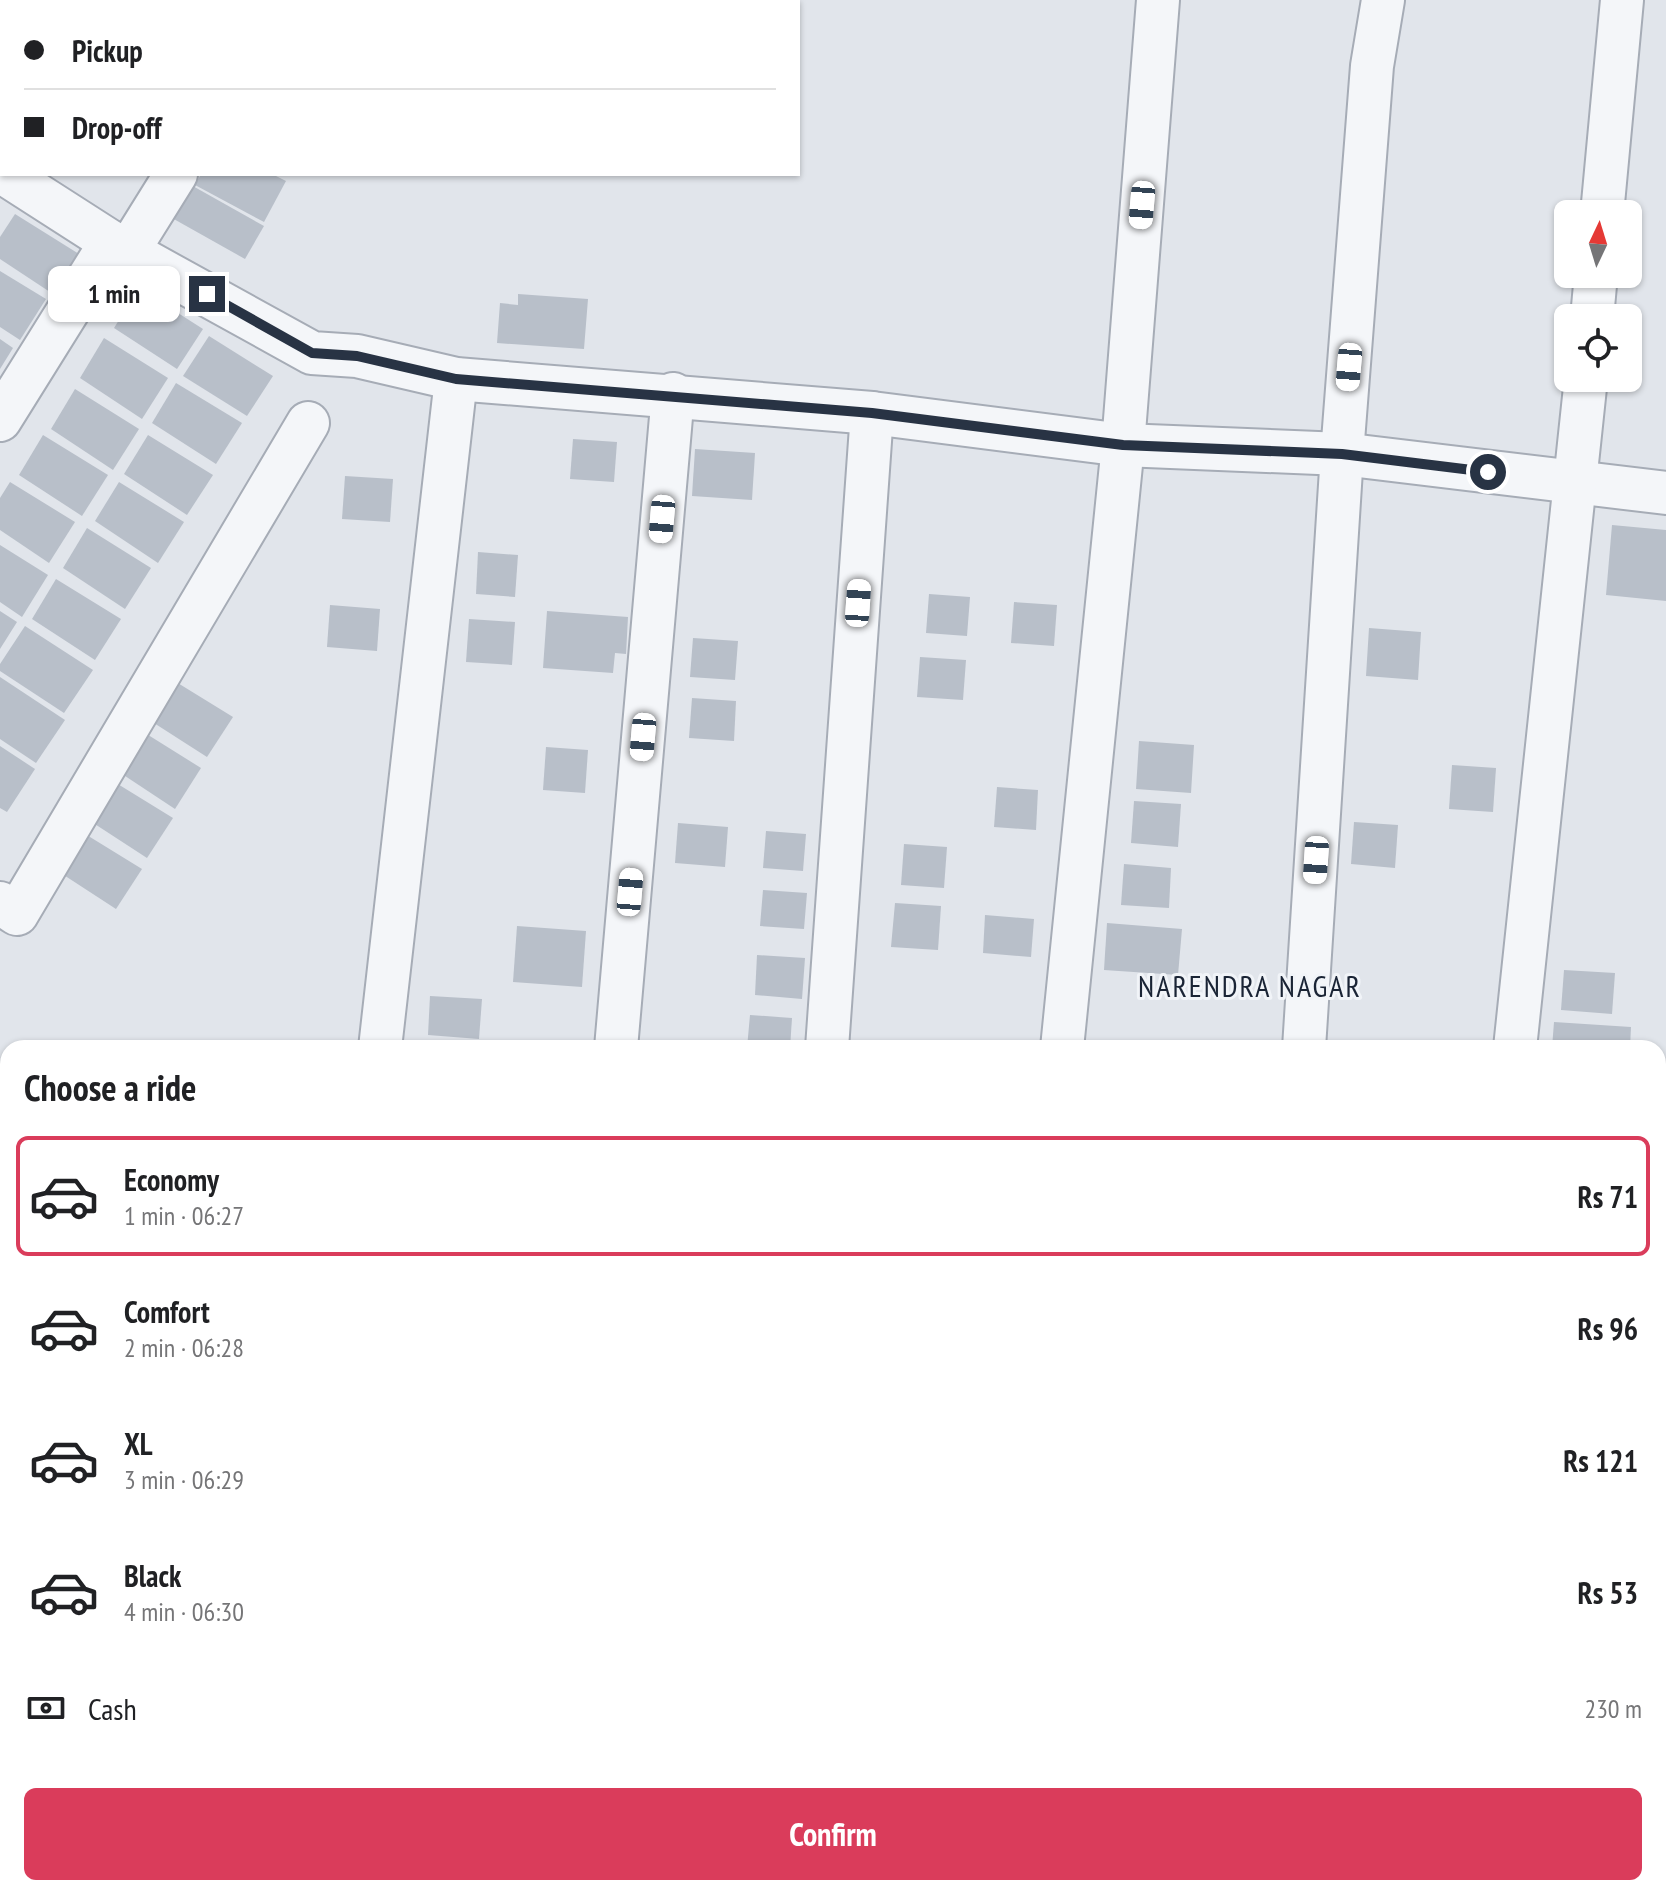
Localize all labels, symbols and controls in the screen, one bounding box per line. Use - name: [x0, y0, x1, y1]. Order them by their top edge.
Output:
- text: Pickup: [72, 31, 143, 70]
- text: Drop-off: [72, 108, 162, 147]
- car: [1128, 180, 1156, 230]
- north arrow: [1554, 200, 1642, 288]
- map controls: [1554, 200, 1642, 392]
- callout: 1 min: [47, 266, 179, 322]
- route end: [189, 276, 225, 312]
- text: 1 min: [88, 277, 140, 310]
- button: locate: [1554, 304, 1642, 392]
- car: [1335, 342, 1363, 392]
- route start: [1470, 454, 1506, 490]
- car: [648, 494, 676, 544]
- car: [844, 578, 872, 628]
- car: [629, 712, 657, 762]
- car: [1302, 835, 1330, 885]
- car: [616, 867, 644, 917]
- district label: NARENDRA NAGAR: [1138, 966, 1362, 1005]
- text: Choose a ride: [24, 1064, 196, 1111]
- icon: car: [28, 1160, 100, 1232]
- text: Economy: [124, 1160, 219, 1199]
- text: Rs 71: [1578, 1177, 1638, 1216]
- text: 1 min · 06:27: [124, 1199, 244, 1232]
- icon: car: [28, 1292, 100, 1364]
- text: Comfort: [124, 1292, 210, 1331]
- text: Rs 96: [1578, 1309, 1638, 1348]
- text: 2 min · 06:28: [124, 1331, 244, 1364]
- icon: car: [28, 1424, 100, 1496]
- text: XL: [124, 1424, 153, 1463]
- text: Rs 121: [1563, 1441, 1638, 1480]
- text: 3 min · 06:29: [124, 1463, 244, 1496]
- icon: car: [28, 1556, 100, 1628]
- text: Black: [124, 1556, 181, 1595]
- text: Rs 53: [1578, 1573, 1638, 1612]
- text: 4 min · 06:30: [124, 1595, 244, 1628]
- icon: cash: [24, 1686, 68, 1730]
- text: Cash: [88, 1689, 137, 1728]
- text: 230 m: [1584, 1692, 1642, 1725]
- button: Confirm: [24, 1788, 1642, 1880]

